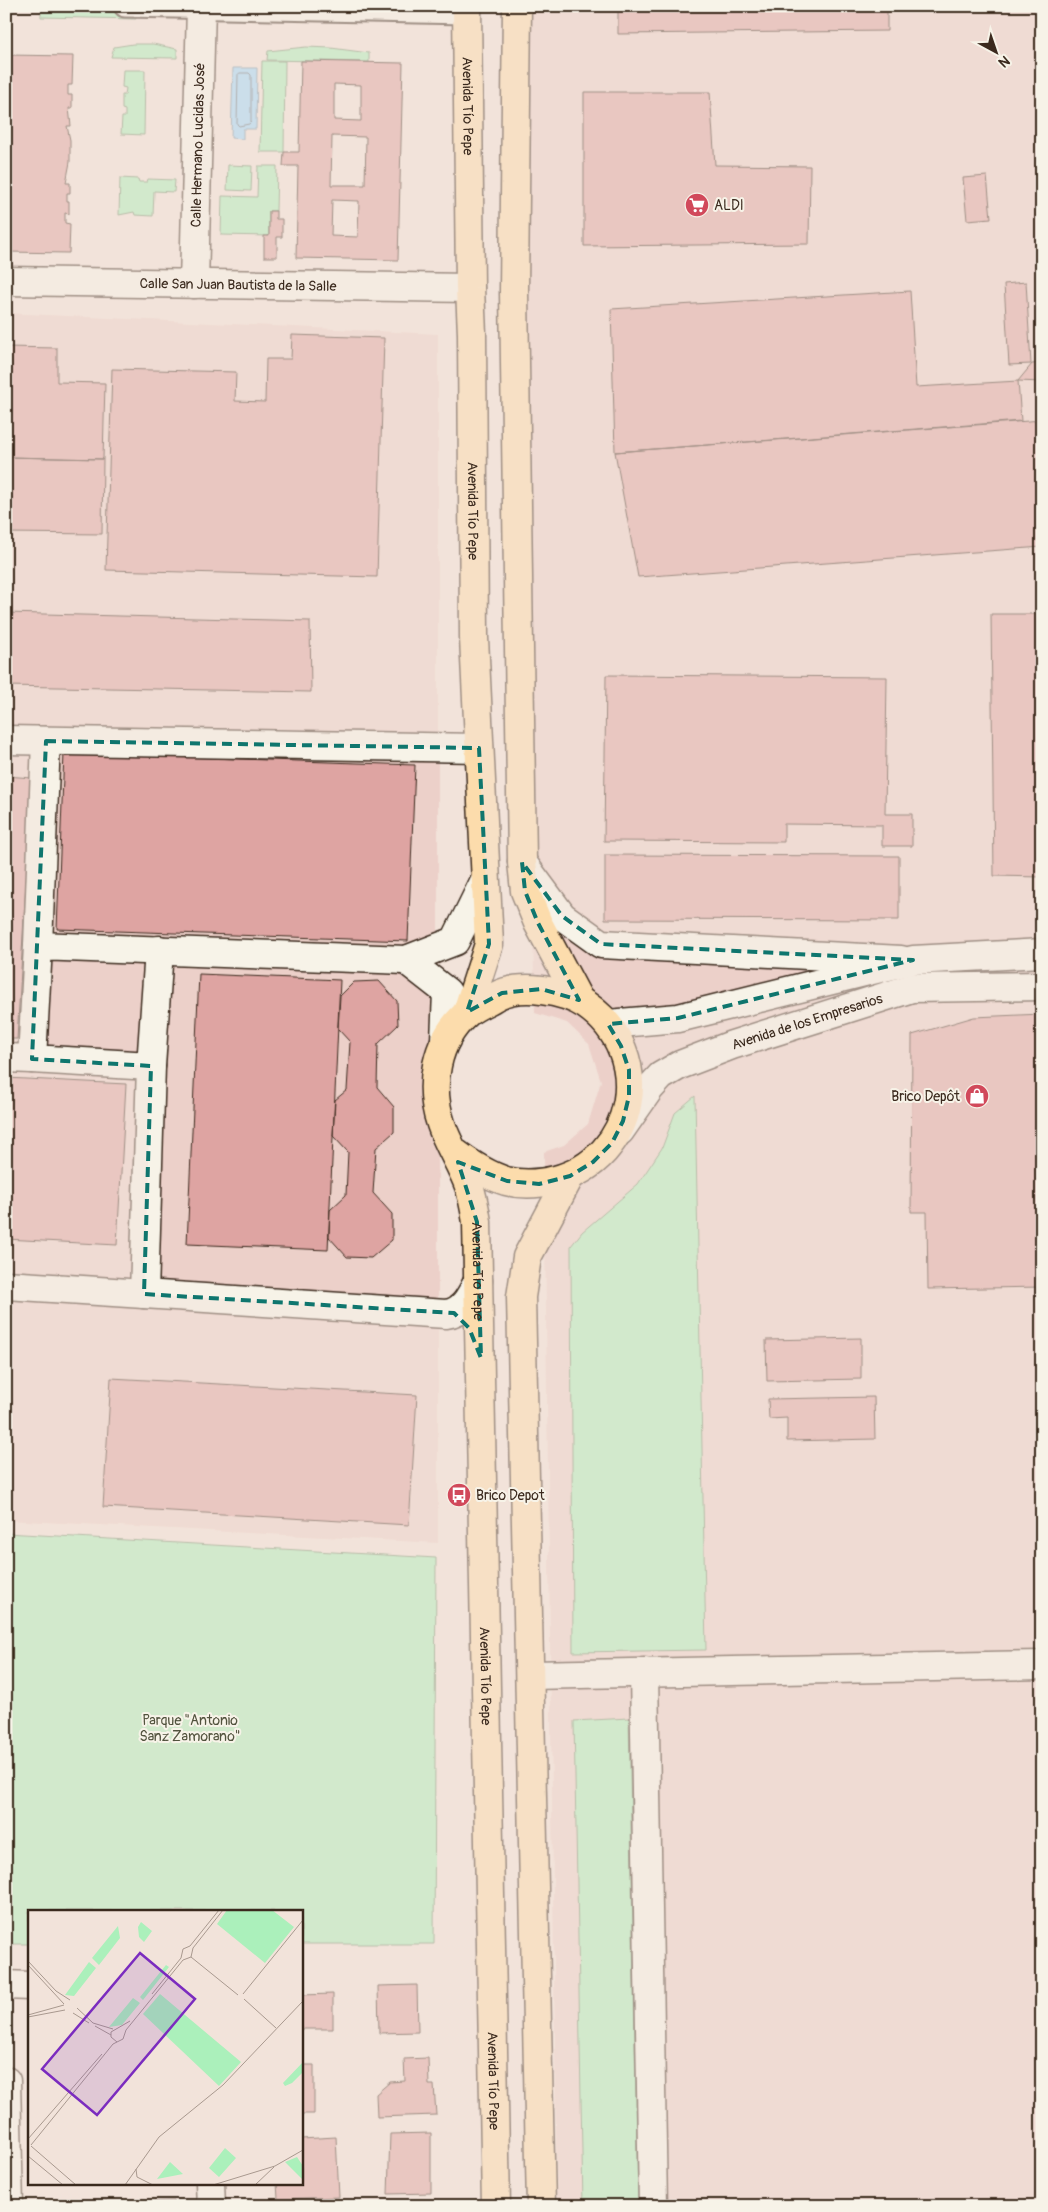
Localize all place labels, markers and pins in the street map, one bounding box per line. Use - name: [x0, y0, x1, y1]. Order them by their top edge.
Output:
- supermarket icon: ALDI: [684, 192, 710, 218]
- place label: ALDI: [714, 197, 744, 214]
- shop icon: Brico Depôt: [964, 1083, 990, 1109]
- place label: Brico Depôt: [891, 1088, 960, 1105]
- bus stop icon: Brico Depot: [446, 1482, 472, 1508]
- place label: Brico Depot: [476, 1487, 545, 1504]

